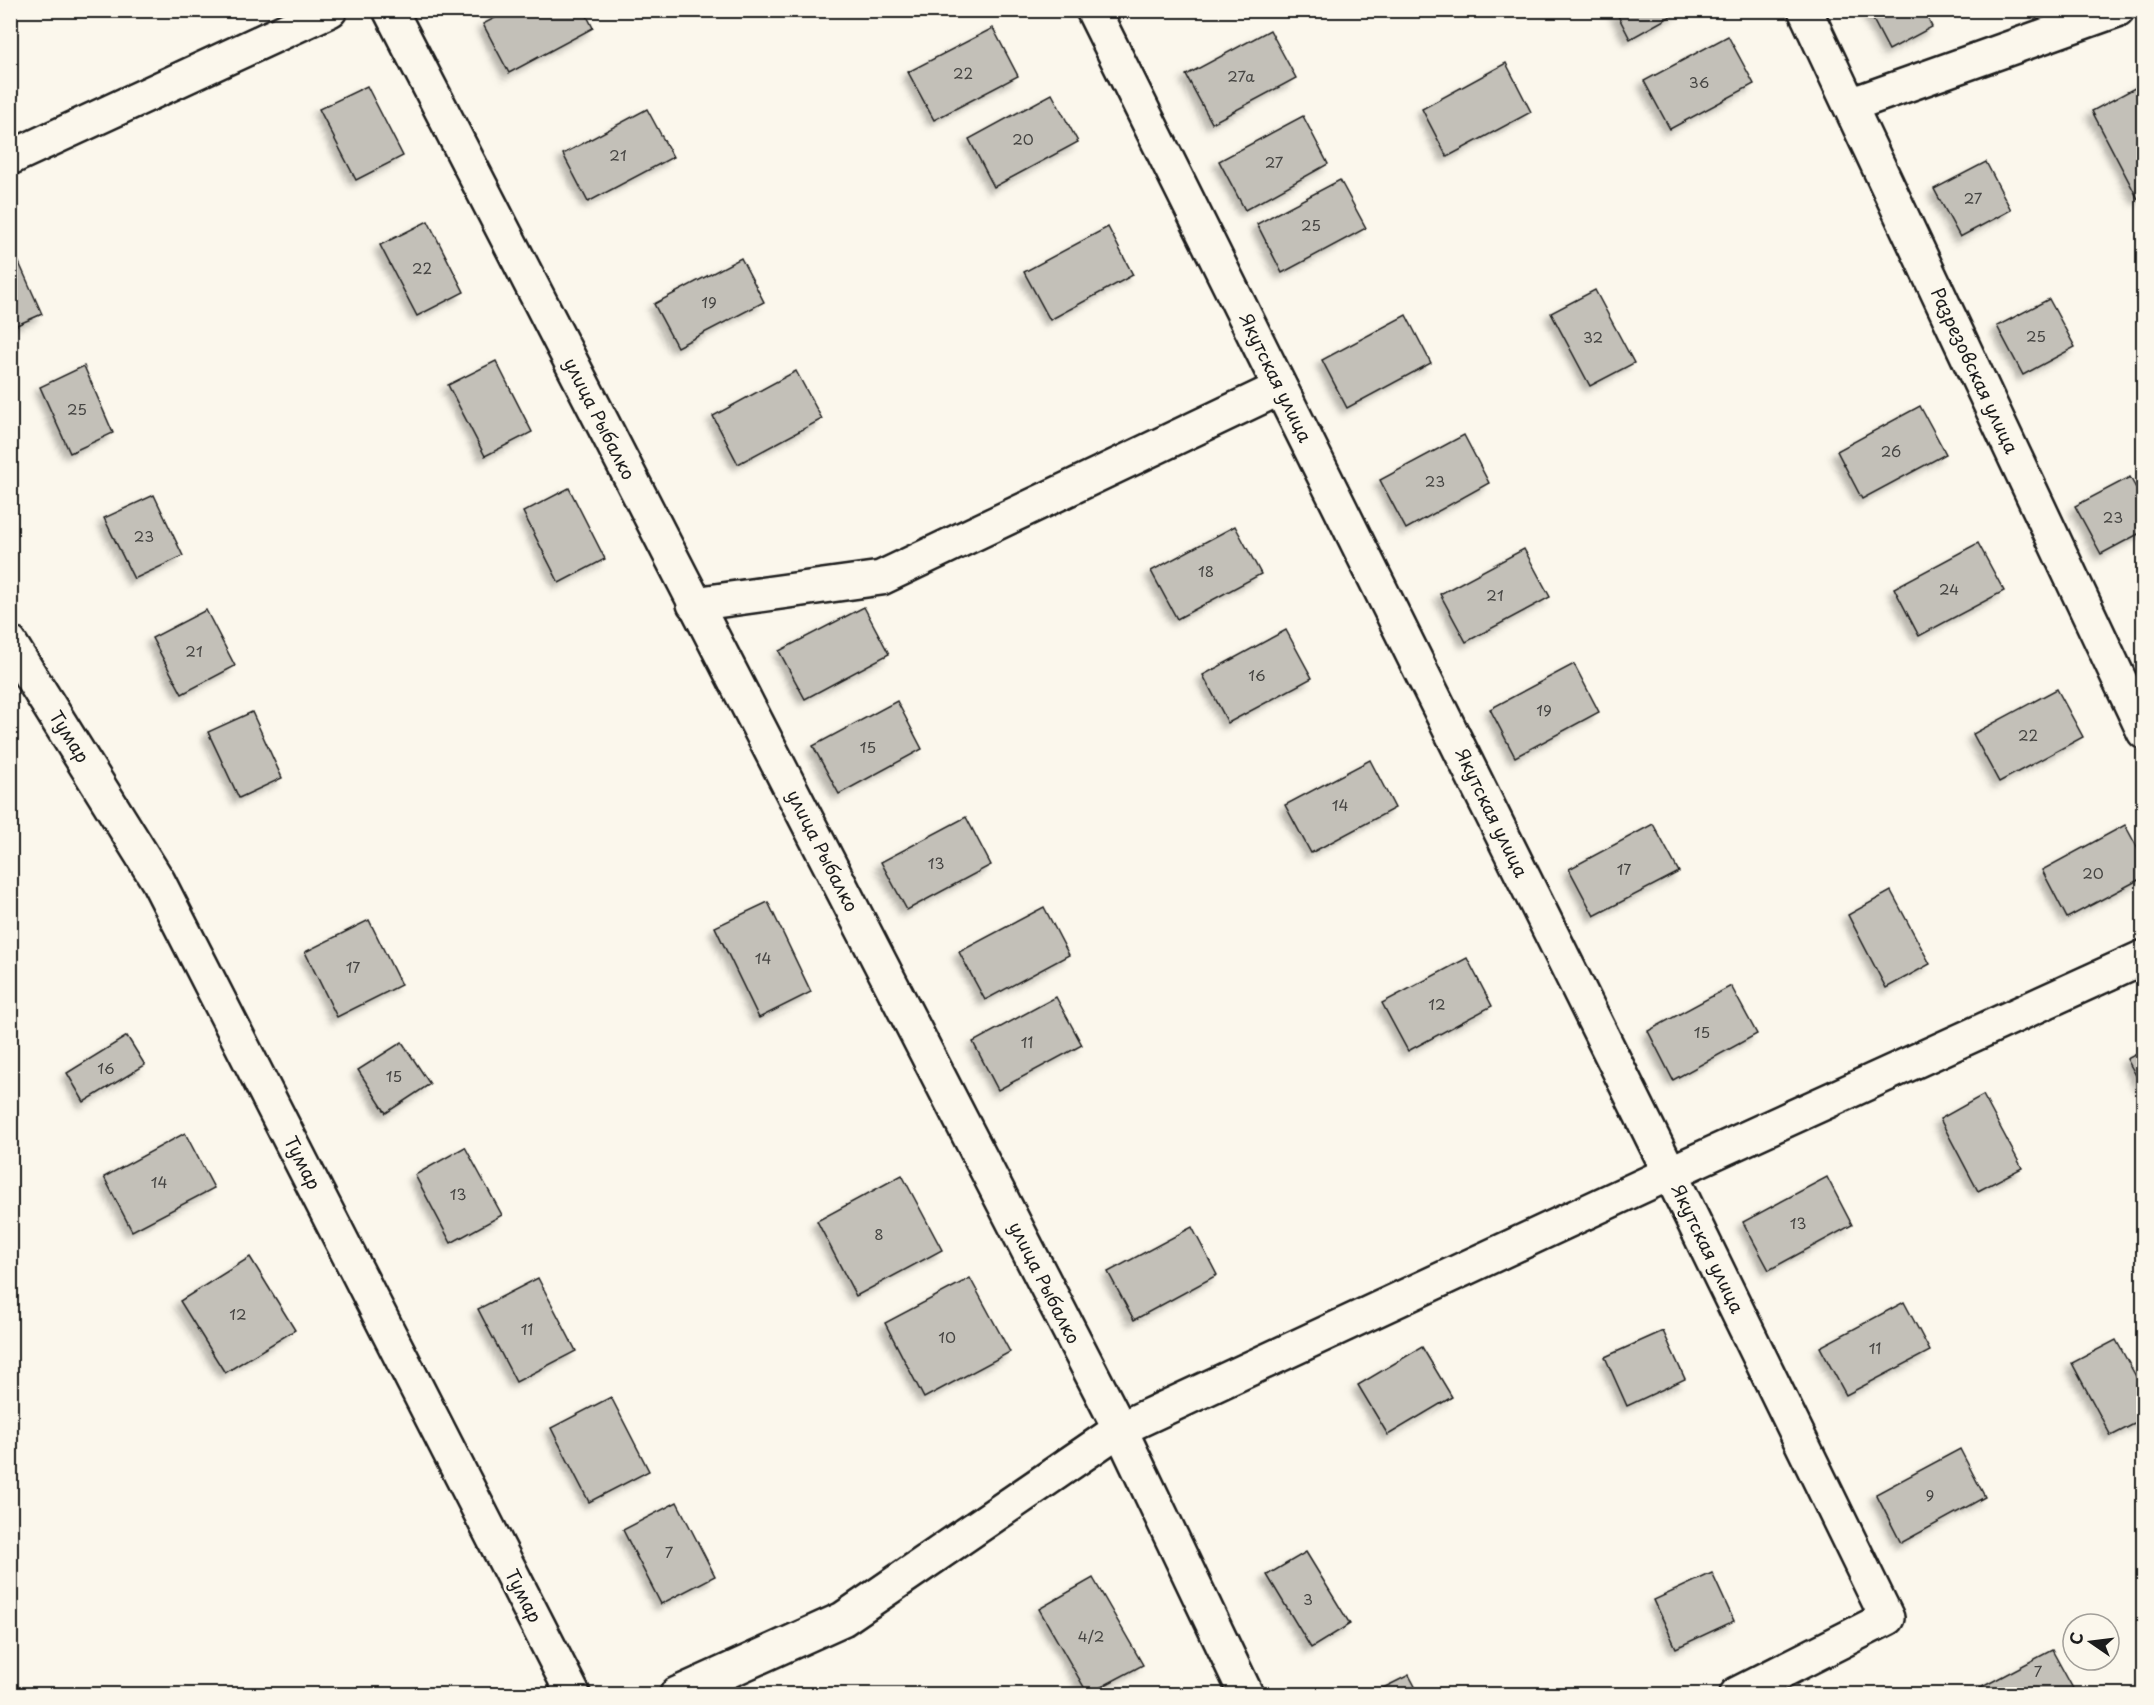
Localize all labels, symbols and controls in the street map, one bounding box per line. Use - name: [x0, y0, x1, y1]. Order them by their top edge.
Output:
- house number: 22: [953, 61, 973, 84]
- house number: 27а: [1227, 64, 1255, 87]
- house number: 36: [1689, 70, 1709, 93]
- house number: 20: [1012, 127, 1034, 150]
- house number: 21: [609, 143, 627, 166]
- house number: 27: [1265, 150, 1284, 173]
- house number: 27: [1964, 186, 1983, 209]
- house number: 25: [1301, 213, 1321, 236]
- house number: 22: [412, 256, 432, 279]
- street label: Разрезовская улица: [1925, 283, 2026, 458]
- house number: 19: [701, 290, 717, 313]
- street label: Якутская улица: [1233, 308, 1320, 447]
- house number: 25: [2026, 324, 2046, 347]
- house number: 32: [1583, 325, 1603, 348]
- street label: улица Рыбалко: [558, 352, 643, 484]
- house number: 25: [67, 397, 87, 420]
- house number: 26: [1881, 439, 1901, 462]
- house number: 23: [1425, 469, 1445, 492]
- house number: 23: [2103, 505, 2123, 528]
- house number: 23: [134, 524, 154, 547]
- house number: 18: [1198, 559, 1214, 582]
- house number: 24: [1939, 577, 1959, 600]
- house number: 21: [1486, 583, 1504, 606]
- house number: 21: [185, 639, 203, 662]
- house number: 16: [1248, 663, 1266, 686]
- house number: 19: [1536, 698, 1552, 721]
- street label: Тумар: [44, 705, 97, 768]
- house number: 22: [2018, 723, 2038, 746]
- house number: 15: [860, 735, 876, 758]
- street label: Якутская улица: [1449, 743, 1536, 882]
- street label: улица Рыбалко: [781, 784, 866, 916]
- house number: 14: [1332, 793, 1348, 816]
- house number: 13: [928, 851, 944, 874]
- house number: 17: [1617, 857, 1631, 880]
- house number: 20: [2082, 861, 2104, 884]
- house number: 14: [755, 946, 771, 969]
- house number: 17: [346, 955, 360, 978]
- house number: 12: [1428, 992, 1446, 1015]
- house number: 15: [1694, 1020, 1710, 1043]
- house number: 11: [1021, 1030, 1033, 1053]
- house number: 16: [97, 1056, 115, 1079]
- house number: 15: [386, 1064, 402, 1087]
- street label: Тумар: [278, 1131, 328, 1194]
- house number: 14: [151, 1170, 167, 1193]
- street label: Якутская улица: [1665, 1179, 1752, 1318]
- house number: 13: [450, 1182, 466, 1205]
- house number: 13: [1790, 1211, 1806, 1234]
- street label: улица Рыбалко: [1003, 1216, 1088, 1348]
- house number: 8: [874, 1222, 884, 1245]
- house number: 12: [229, 1302, 247, 1325]
- house number: 11: [521, 1317, 533, 1340]
- house number: 10: [938, 1325, 956, 1348]
- house number: 11: [1869, 1336, 1881, 1359]
- house number: 9: [1926, 1483, 1934, 1506]
- house number: 7: [665, 1540, 674, 1563]
- street label: Тумар: [499, 1564, 549, 1627]
- house number: 3: [1303, 1587, 1313, 1610]
- north arrow: [2061, 1612, 2121, 1672]
- house number: 4/2: [1078, 1624, 1104, 1647]
- text: С: [2062, 1629, 2089, 1647]
- house number: 7: [2034, 1659, 2043, 1682]

